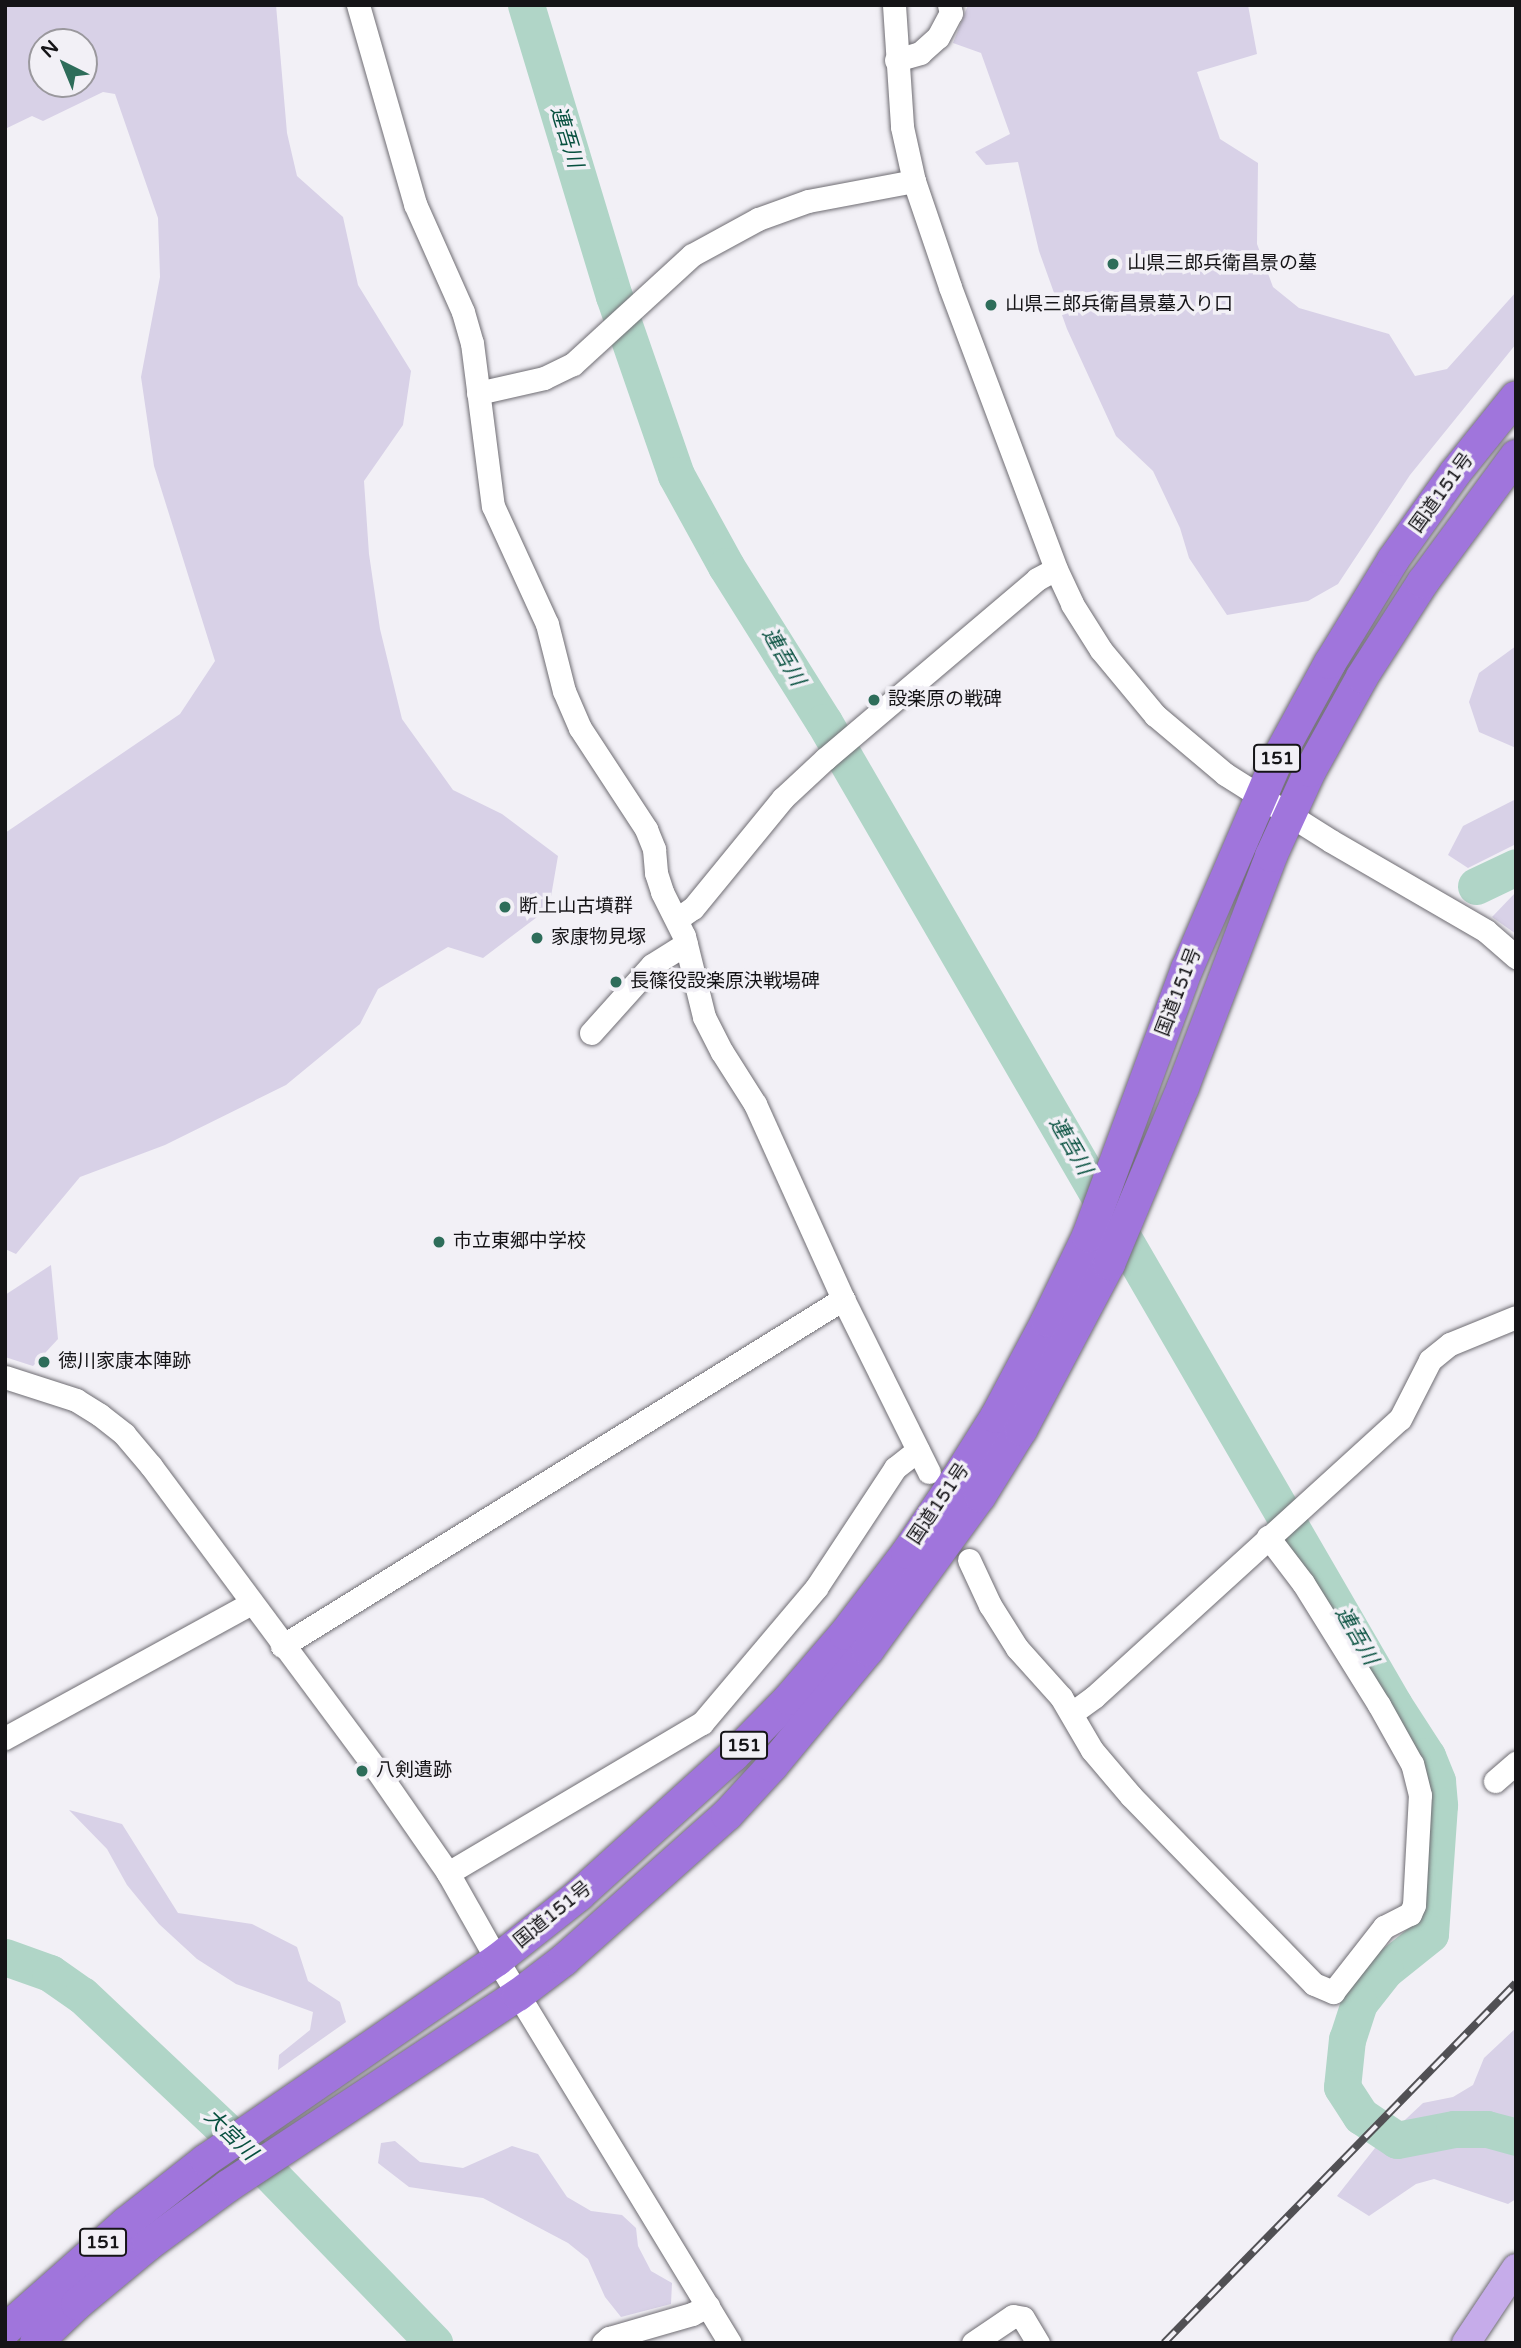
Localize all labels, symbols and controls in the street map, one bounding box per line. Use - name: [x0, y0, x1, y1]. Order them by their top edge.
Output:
- north arrow: [28, 28, 98, 98]
- text: N: [37, 36, 63, 62]
- water label: 連吾川: [545, 103, 587, 171]
- place label: 山県三郎兵衛昌景の墓: [1127, 253, 1317, 275]
- marker: 山県三郎兵衛昌景の墓: [1105, 256, 1121, 272]
- place label: 山県三郎兵衛昌景墓入り口: [1005, 294, 1233, 316]
- marker: 山県三郎兵衛昌景墓入り口: [983, 297, 999, 313]
- street label: 国道151号: [1406, 449, 1478, 537]
- water label: 連吾川: [756, 623, 810, 691]
- place label: 設楽原の戦碑: [888, 689, 1002, 711]
- marker: 設楽原の戦碑: [866, 692, 882, 708]
- road number: 151: [1252, 744, 1302, 772]
- place label: 断上山古墳群: [519, 896, 633, 918]
- marker: 断上山古墳群: [497, 899, 513, 915]
- place label: 家康物見塚: [551, 927, 646, 949]
- marker: 家康物見塚: [529, 930, 545, 946]
- street label: 国道151号: [1152, 945, 1206, 1039]
- place label: 長篠役設楽原決戦場碑: [630, 971, 820, 993]
- marker: 長篠役設楽原決戦場碑: [608, 974, 624, 990]
- water label: 連吾川: [1043, 1112, 1097, 1180]
- place label: 市立東郷中学校: [453, 1231, 586, 1253]
- marker: 市立東郷中学校: [431, 1234, 447, 1250]
- place label: 徳川家康本陣跡: [58, 1351, 191, 1373]
- marker: 徳川家康本陣跡: [36, 1354, 52, 1370]
- street label: 国道151号: [904, 1459, 974, 1549]
- water label: 連吾川: [1329, 1602, 1383, 1670]
- road number: 151: [720, 1730, 768, 1760]
- place label: 八剣遺跡: [376, 1760, 452, 1782]
- marker: 八剣遺跡: [354, 1763, 370, 1779]
- street label: 国道151号: [510, 1877, 596, 1953]
- water label: 大宮川: [199, 2104, 261, 2166]
- road number: 151: [78, 2228, 128, 2256]

